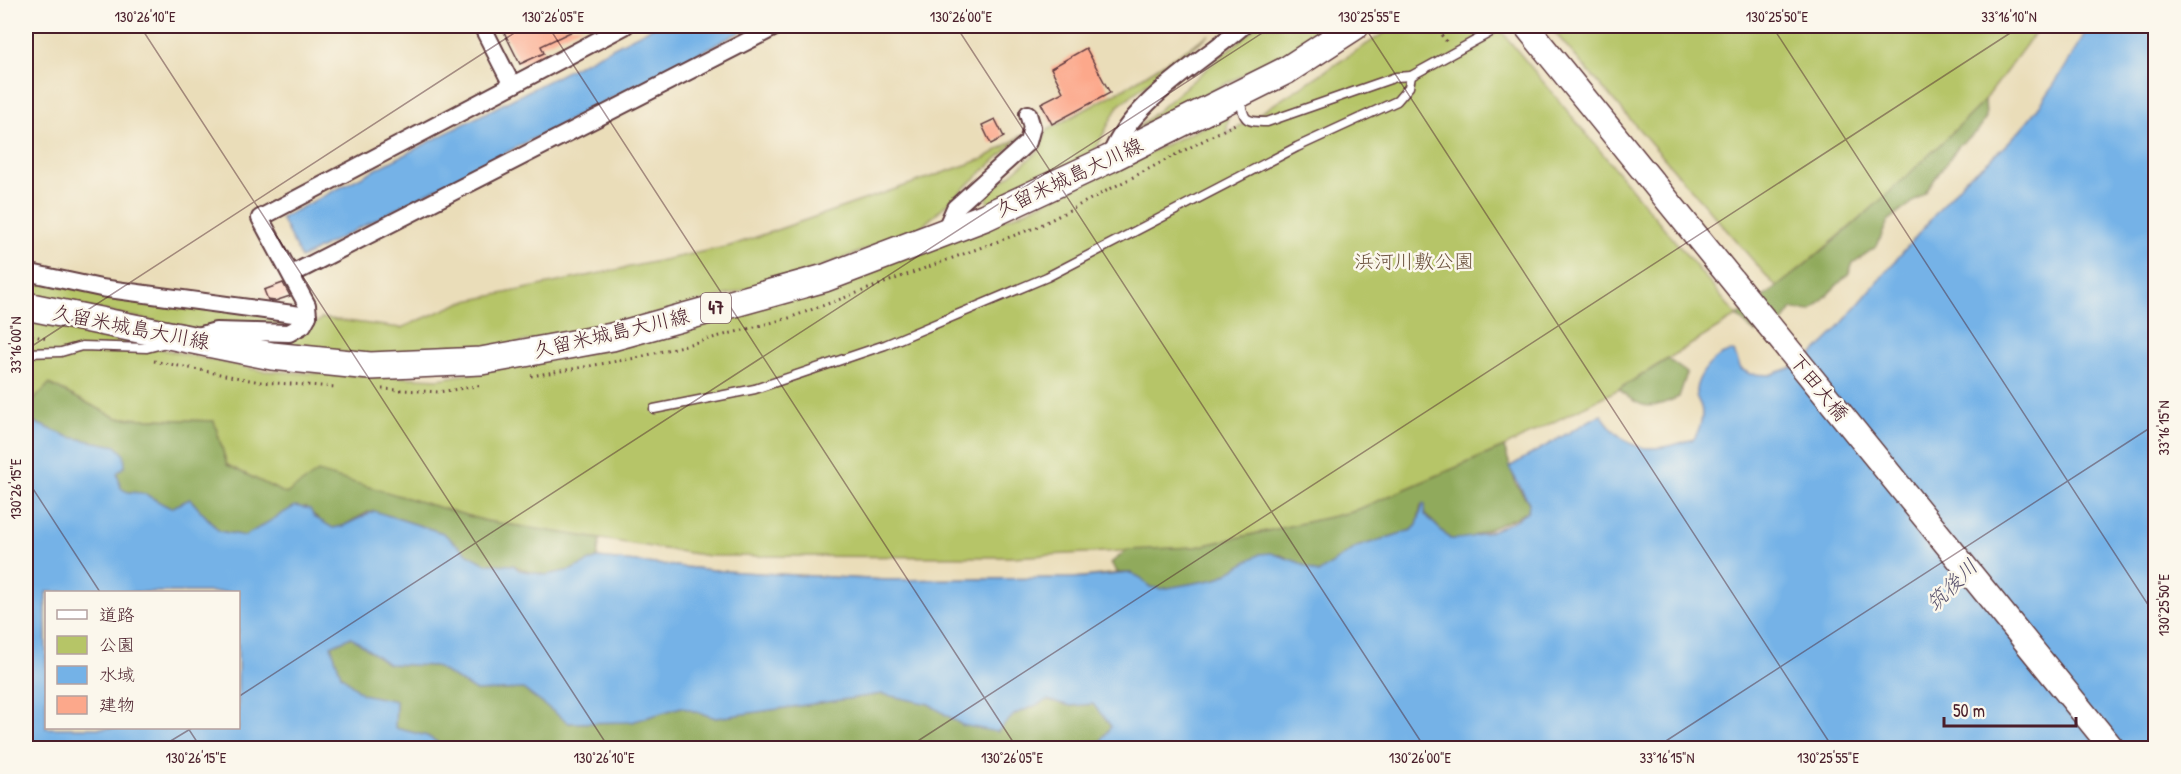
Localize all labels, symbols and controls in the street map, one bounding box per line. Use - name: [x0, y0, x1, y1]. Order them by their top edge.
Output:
- text: 130°26'10"E: [114, 6, 176, 27]
- text: 130°26'05"E: [522, 6, 584, 27]
- text: 130°26'00"E: [930, 6, 993, 27]
- text: 130°25'55"E: [1338, 6, 1400, 27]
- text: 130°25'50"E: [1746, 6, 1809, 27]
- text: 33°16'10"N: [1981, 6, 2037, 27]
- street label: 久留米城島大川線: [991, 131, 1147, 223]
- park label: 浜河川敷公園: [1354, 247, 1474, 274]
- road number: 47: [701, 293, 731, 323]
- street label: 久留米城島大川線: [50, 298, 212, 355]
- street label: 久留米城島大川線: [530, 301, 692, 364]
- text: 33°16'00"N: [5, 317, 26, 373]
- street label: 下田大橋: [1784, 347, 1855, 426]
- text: 33°16'15"N: [2153, 400, 2174, 456]
- text: 130°26'15"E: [5, 458, 26, 519]
- water label: 筑後川: [1919, 552, 1984, 617]
- text: 130°25'50"E: [2153, 573, 2174, 636]
- legend: [45, 591, 240, 729]
- text: 道路: [99, 602, 135, 627]
- text: 公園: [99, 632, 135, 657]
- text: 水域: [99, 662, 135, 687]
- scale bar: [1944, 690, 2076, 728]
- text: 建物: [99, 692, 135, 717]
- text: 50 m: [1953, 698, 1985, 723]
- text: 130°26'15"E: [166, 747, 227, 768]
- text: 130°26'10"E: [573, 747, 635, 768]
- text: 130°26'05"E: [981, 747, 1043, 768]
- text: 130°26'00"E: [1389, 747, 1452, 768]
- text: 33°16'15"N: [1639, 747, 1695, 768]
- text: 130°25'55"E: [1797, 747, 1859, 768]

